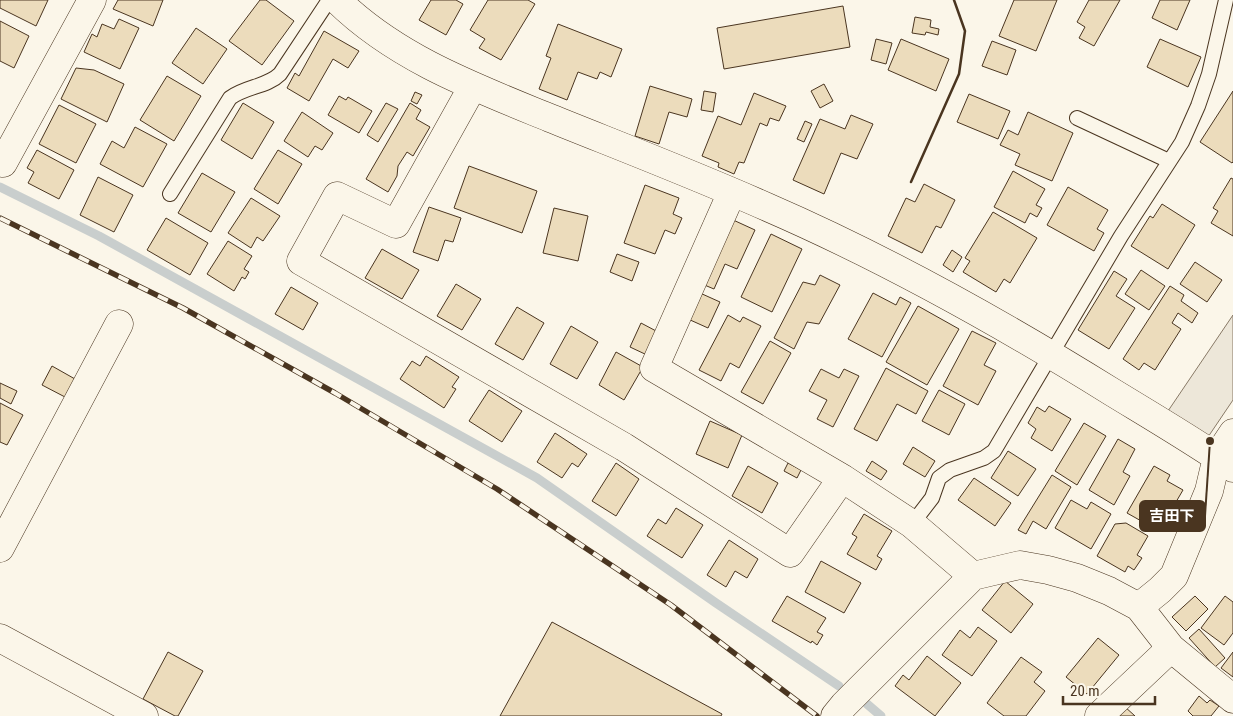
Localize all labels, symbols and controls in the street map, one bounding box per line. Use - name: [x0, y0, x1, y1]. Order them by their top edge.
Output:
- callout: 吉田下: [1140, 501, 1205, 531]
- text: 吉田下: [1149, 507, 1195, 525]
- scale bar: [1063, 674, 1156, 706]
- text: 20 m: [1070, 682, 1100, 700]

